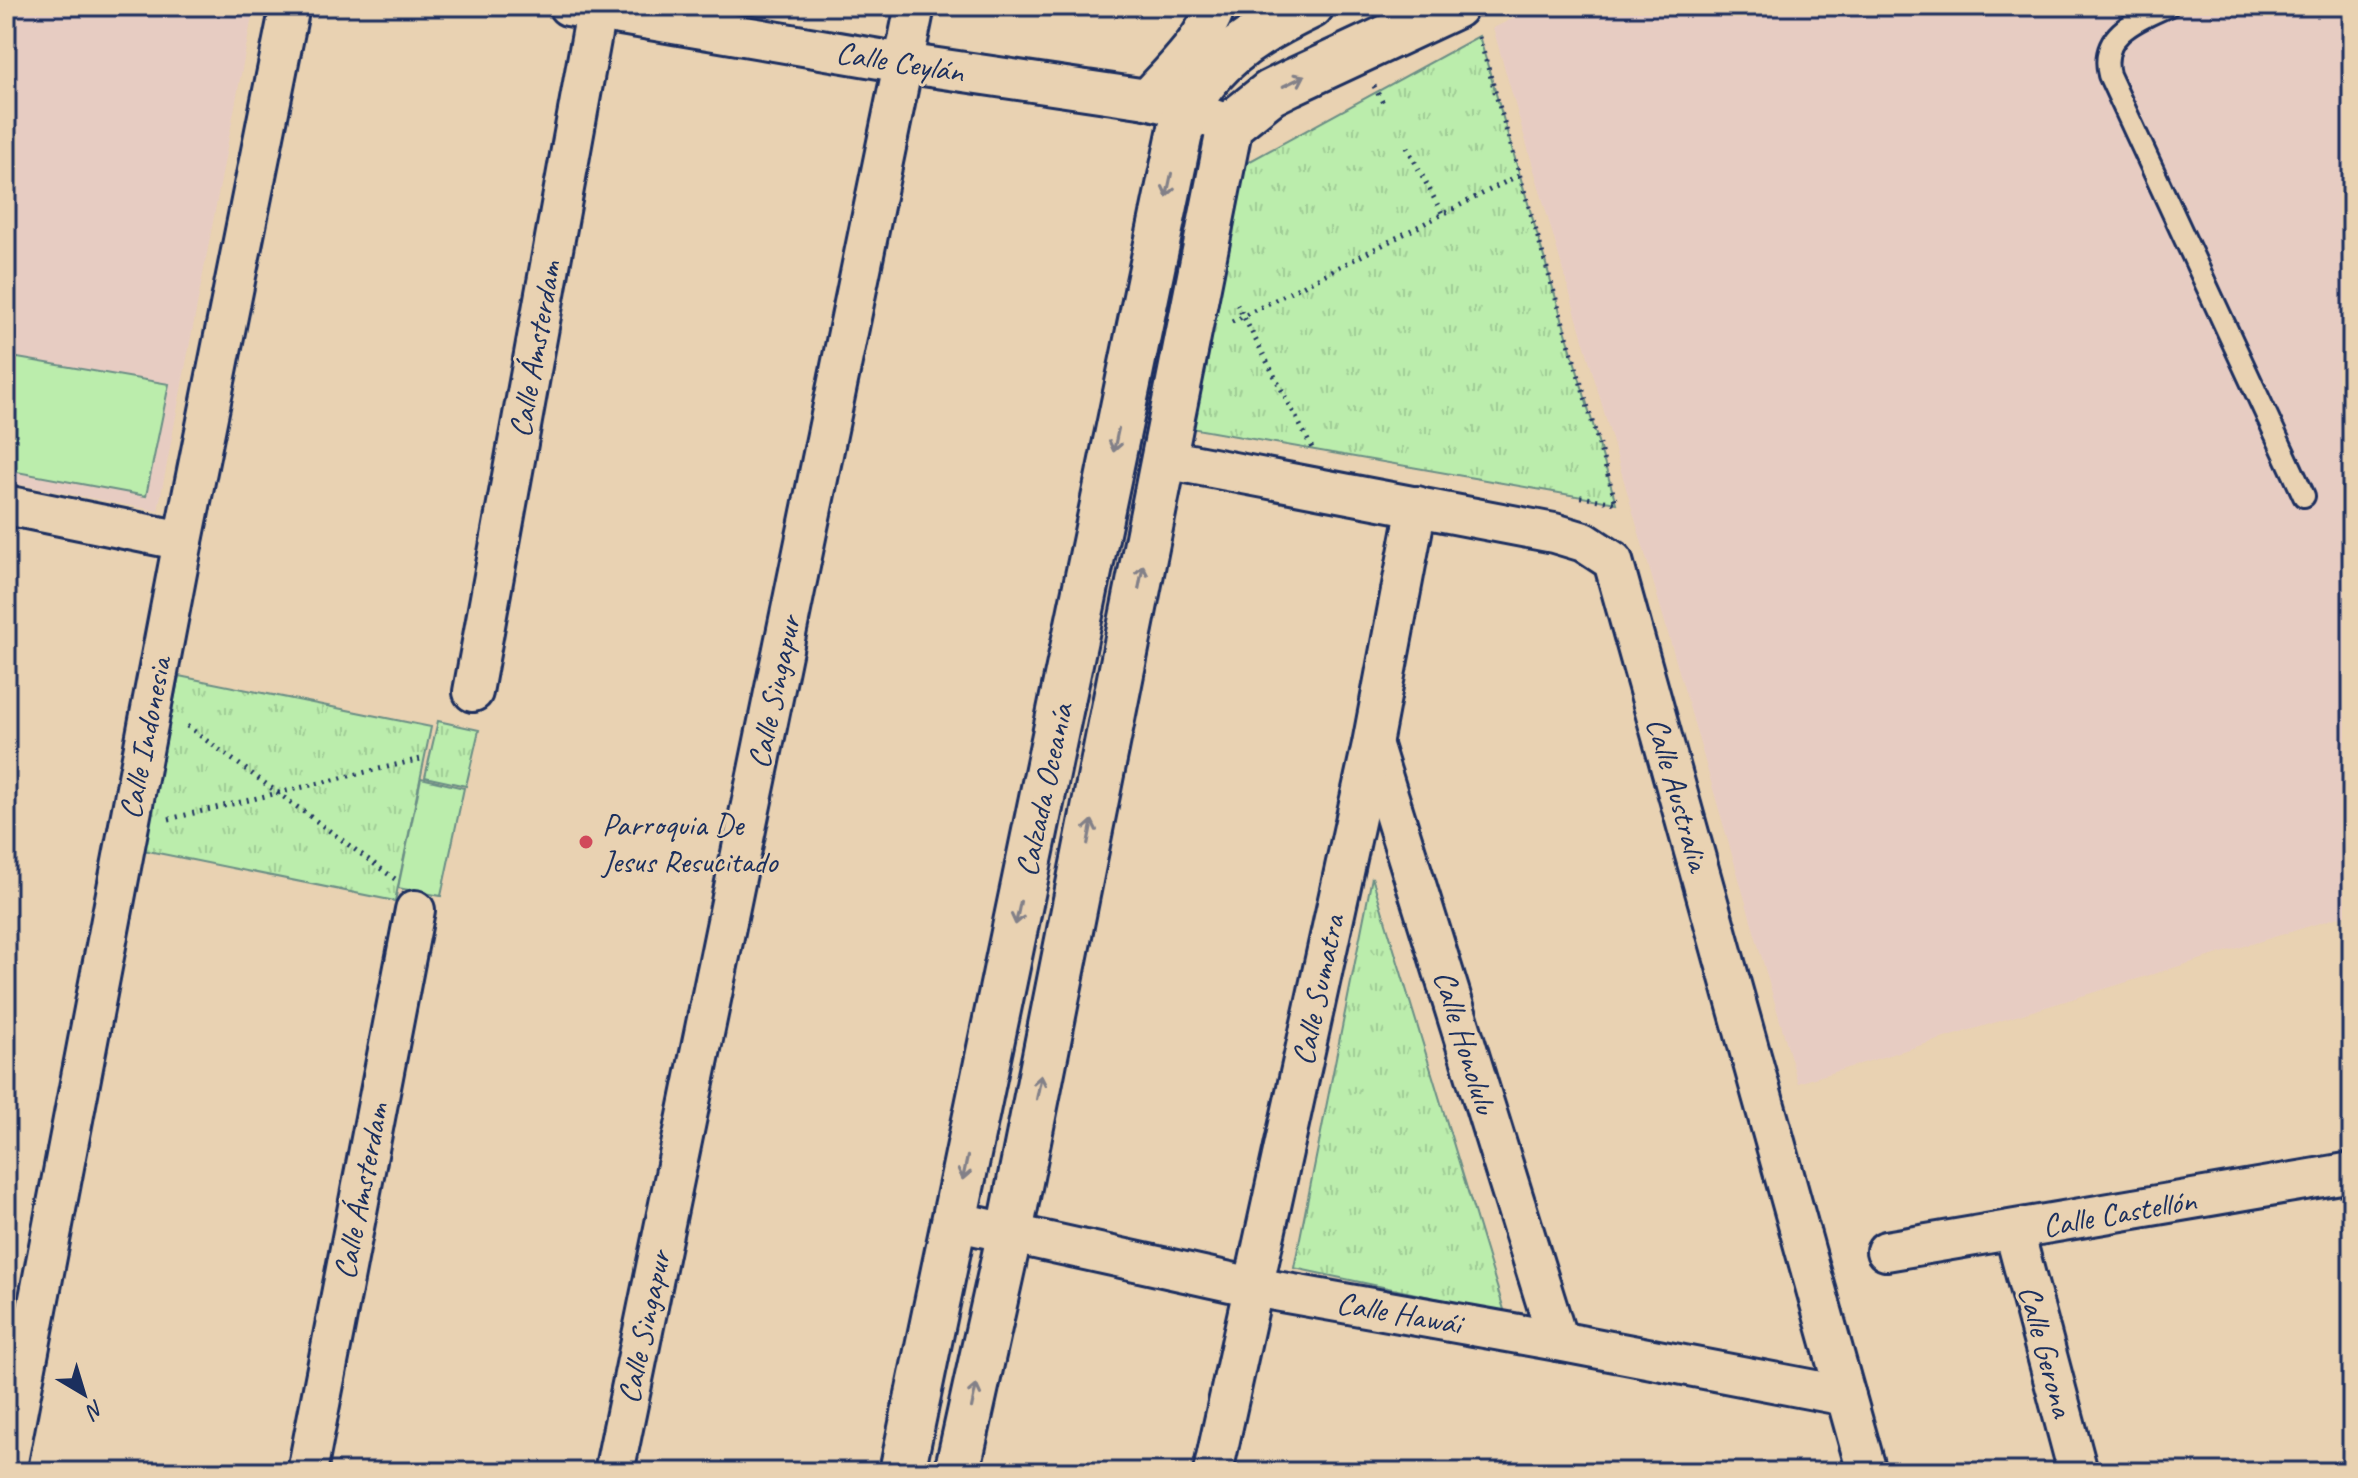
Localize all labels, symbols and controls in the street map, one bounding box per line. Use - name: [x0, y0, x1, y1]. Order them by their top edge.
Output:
- street label: Calle Ceylán: [833, 32, 968, 93]
- one-way arrow: [1282, 73, 1306, 88]
- one-way arrow: [1161, 172, 1176, 197]
- street label: Calle Ámsterdam: [499, 256, 571, 441]
- one-way arrow: [1108, 426, 1123, 452]
- one-way arrow: [1135, 565, 1150, 590]
- street label: Calle Singapur: [738, 610, 811, 772]
- street label: Calle Indonesia: [109, 651, 181, 822]
- street label: Calzada Oceanía: [1006, 698, 1083, 880]
- street label: Calle Australia: [1637, 713, 1720, 878]
- place label: Parroquia De Jesus Resucitado: [600, 804, 779, 882]
- one-way arrow: [1083, 820, 1098, 845]
- marker: Parroquia De Jesus Resucitado: [577, 833, 595, 851]
- one-way arrow: [1010, 900, 1025, 926]
- street label: Calle Sumatra: [1282, 909, 1354, 1069]
- street label: Calle Honolulu: [1424, 965, 1507, 1121]
- one-way arrow: [1032, 1074, 1047, 1100]
- street label: Calle Ámsterdam: [324, 1098, 398, 1283]
- one-way arrow: [957, 1155, 972, 1180]
- street label: Calle Castellón: [2039, 1179, 2200, 1247]
- street label: Calle Singapur: [608, 1245, 681, 1407]
- street label: Calle Gerona: [2009, 1281, 2084, 1423]
- street label: Calle Hawái: [1334, 1282, 1468, 1345]
- north arrow: [44, 1354, 124, 1434]
- one-way arrow: [967, 1384, 982, 1409]
- text: N: [79, 1394, 110, 1426]

